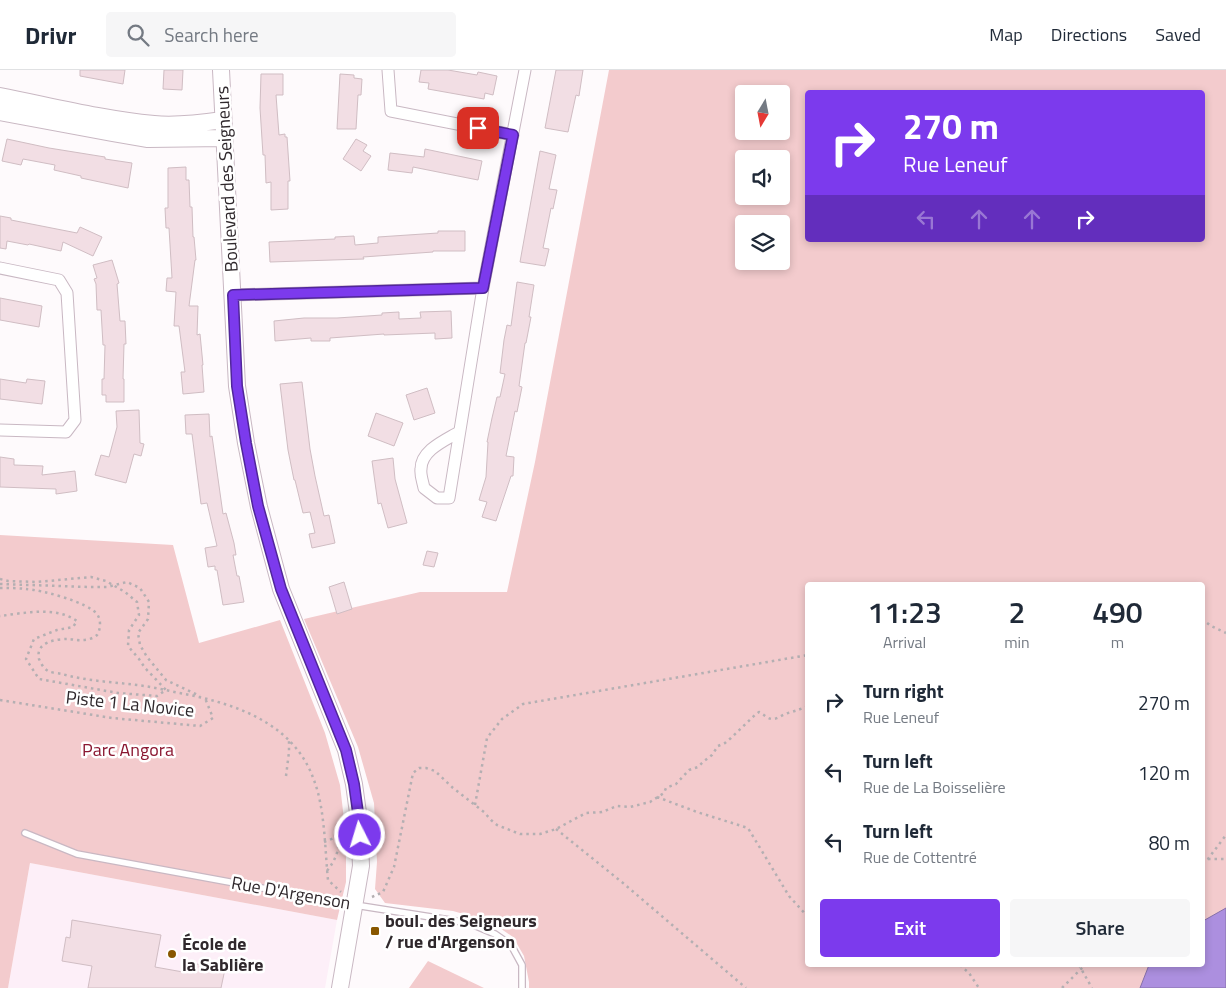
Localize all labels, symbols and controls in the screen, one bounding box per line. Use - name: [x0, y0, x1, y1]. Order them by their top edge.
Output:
- search box: [106, 12, 456, 57]
- text: Drivr: [25, 17, 76, 53]
- text: Search here: [164, 20, 259, 49]
- icon: search: [124, 21, 152, 49]
- text: Map: [989, 21, 1023, 48]
- text: Directions: [1051, 21, 1127, 48]
- text: Saved: [1155, 21, 1201, 48]
- street label: Boulevard des Seigneurs: [208, 85, 245, 273]
- north arrow: [735, 85, 790, 140]
- map controls: [735, 85, 790, 270]
- text: 270 m: [903, 99, 999, 153]
- pin: [457, 107, 499, 149]
- icon: right: [820, 110, 885, 175]
- icon: arrive: [464, 114, 492, 142]
- text: Rue Leneuf: [903, 147, 1008, 181]
- button: sound: [735, 150, 790, 205]
- icon: left: [912, 205, 940, 233]
- icon: ahead: [965, 205, 993, 233]
- icon: ahead: [1018, 205, 1046, 233]
- icon: right: [1071, 205, 1099, 233]
- button: layers: [735, 215, 790, 270]
- text: 11:23: [867, 589, 942, 635]
- text: 2: [1009, 589, 1025, 635]
- text: 490: [1092, 589, 1143, 635]
- text: Arrival: [883, 630, 926, 654]
- text: min: [1004, 630, 1030, 654]
- text: m: [1111, 630, 1124, 654]
- text: Turn right: [863, 676, 944, 705]
- street label: Piste 1 La Novice: [65, 683, 196, 724]
- icon: right: [820, 688, 848, 716]
- text: 270 m: [1138, 688, 1190, 717]
- text: Rue Leneuf: [863, 705, 939, 729]
- park label: Parc Angora: [82, 736, 174, 763]
- text: Turn left: [863, 746, 933, 775]
- icon: left: [820, 758, 848, 786]
- text: 120 m: [1138, 758, 1190, 787]
- text: Rue de La Boisselière: [863, 775, 1006, 799]
- position arrow: [333, 808, 385, 860]
- text: Turn left: [863, 816, 933, 845]
- icon: left: [820, 828, 848, 856]
- text: 80 m: [1149, 828, 1190, 857]
- text: Rue de Cottentré: [863, 845, 977, 869]
- street label: Rue D'Argenson: [229, 869, 353, 916]
- button: Exit: [820, 899, 1000, 957]
- button: Share: [1010, 899, 1190, 957]
- place label: boul. des Seigneurs / rue d'Argenson: [385, 907, 537, 955]
- marker: boul. des Seigneurs / rue d'Argenson: [369, 925, 381, 937]
- place label: École de la Sablière: [182, 930, 263, 978]
- marker: École de la Sablière: [166, 948, 178, 960]

